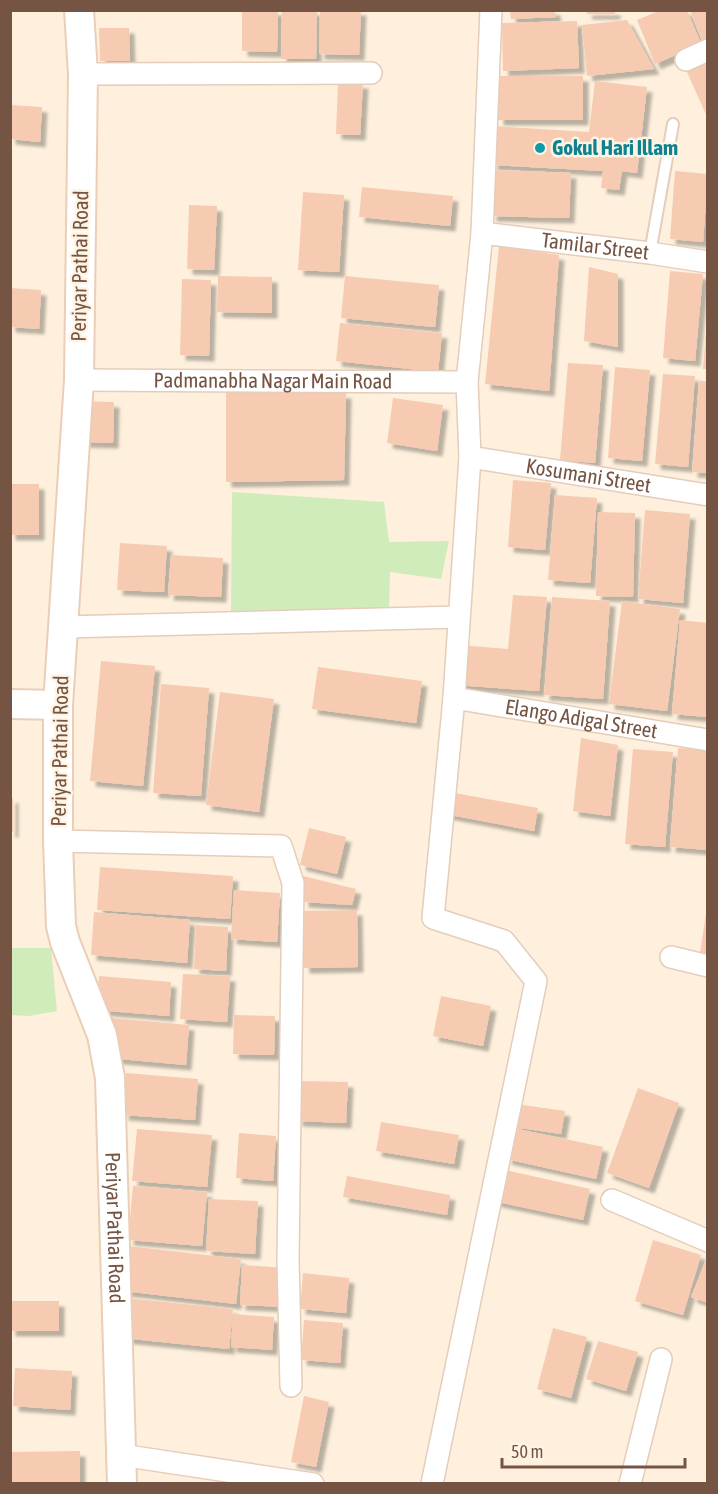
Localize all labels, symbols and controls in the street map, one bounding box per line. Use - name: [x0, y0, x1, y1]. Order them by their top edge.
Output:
- place label: Gokul Hari Illam: [552, 135, 678, 159]
- marker: Gokul Hari Illam: [533, 141, 547, 155]
- street label: Periyar Pathai Road: [66, 190, 92, 342]
- street label: Tamilar Street: [540, 227, 650, 264]
- street label: Padmanabha Nagar Main Road: [154, 367, 392, 393]
- street label: Kosumani Street: [524, 453, 653, 497]
- street label: Periyar Pathai Road: [46, 675, 72, 827]
- street label: Elango Adigal Street: [504, 694, 659, 742]
- street label: Periyar Pathai Road: [101, 1152, 130, 1304]
- scale bar: [502, 1431, 685, 1469]
- text: 50 m: [511, 1441, 543, 1462]

